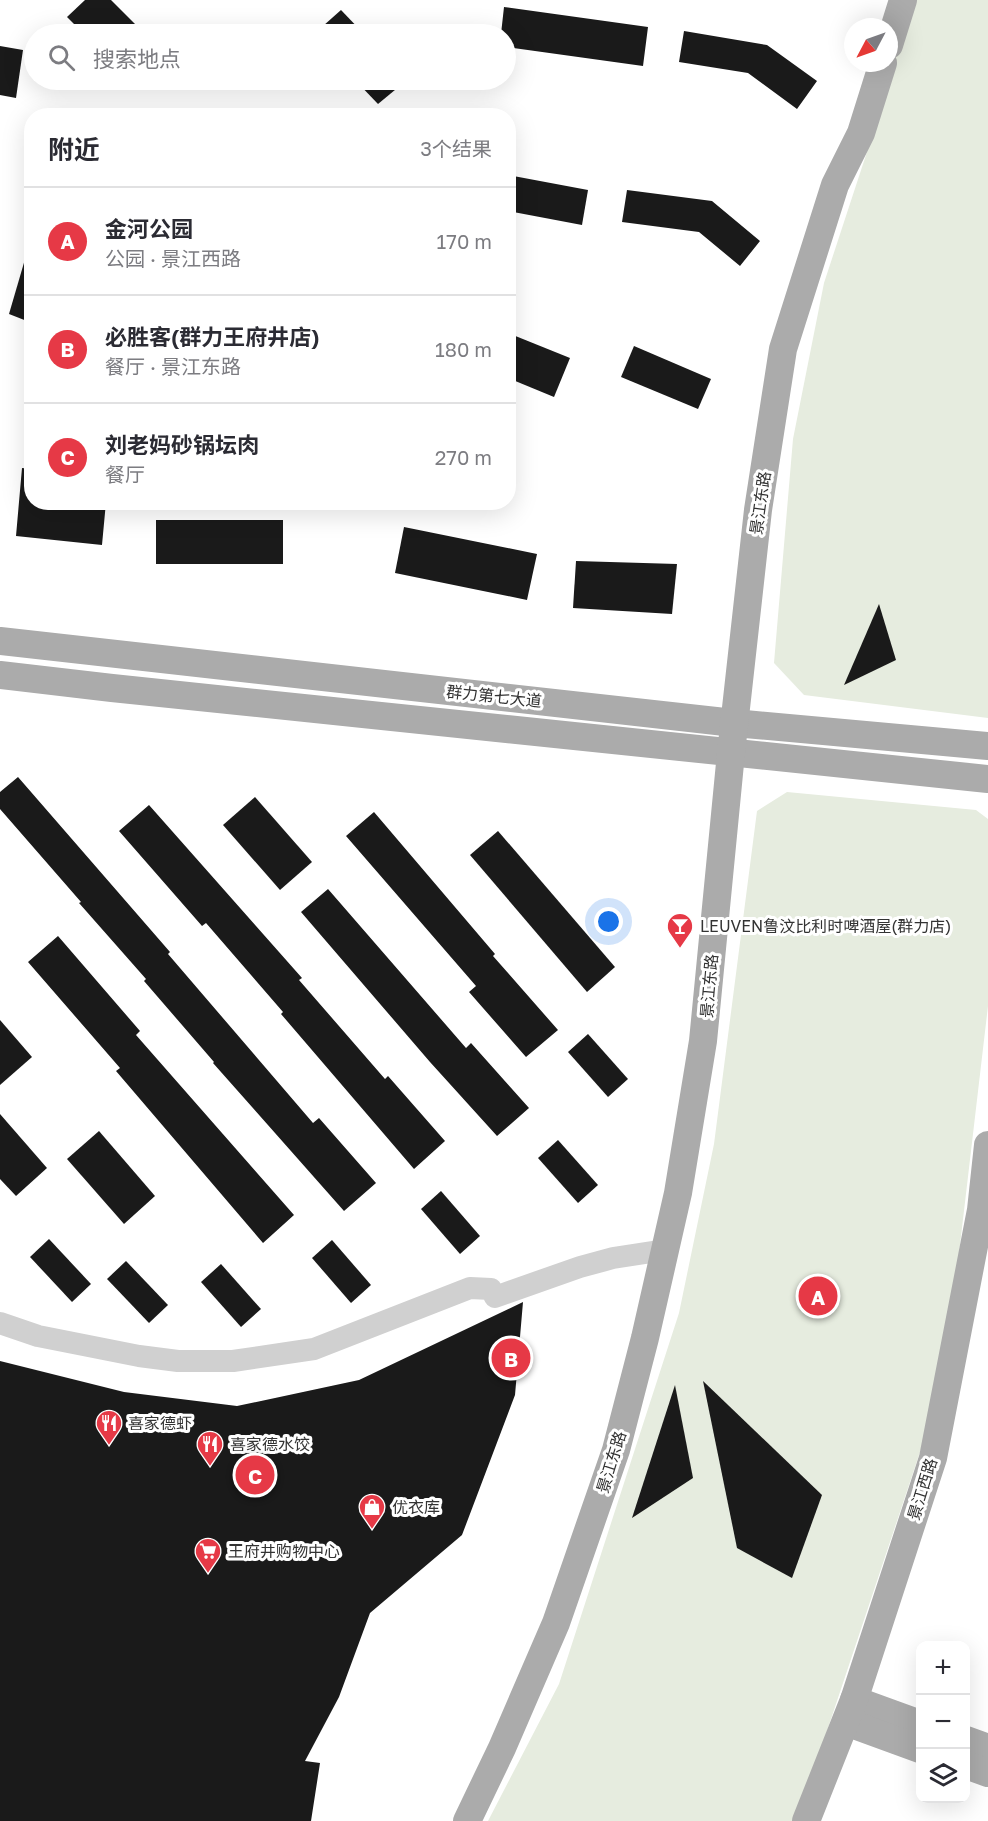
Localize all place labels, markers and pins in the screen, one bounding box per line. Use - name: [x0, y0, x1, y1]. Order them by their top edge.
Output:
- bar icon: LEUVEN鲁汶比利时啤酒屋(群力店): [665, 911, 695, 949]
- place label: LEUVEN鲁汶比利时啤酒屋(群力店): [700, 916, 951, 936]
- pin: A: [798, 1274, 838, 1318]
- pin: B: [492, 1336, 530, 1380]
- restaurant icon: 喜家德虾: [94, 1408, 124, 1446]
- place label: 喜家德虾: [128, 1413, 192, 1433]
- restaurant icon: 喜家德水饺: [195, 1429, 225, 1467]
- place label: 喜家德水饺: [230, 1434, 310, 1454]
- pin: C: [236, 1452, 274, 1498]
- shop icon: 优衣库: [357, 1492, 387, 1530]
- place label: 优衣库: [392, 1497, 440, 1517]
- supermarket icon: 王府井购物中心: [193, 1536, 223, 1574]
- place label: 王府井购物中心: [228, 1541, 340, 1561]

